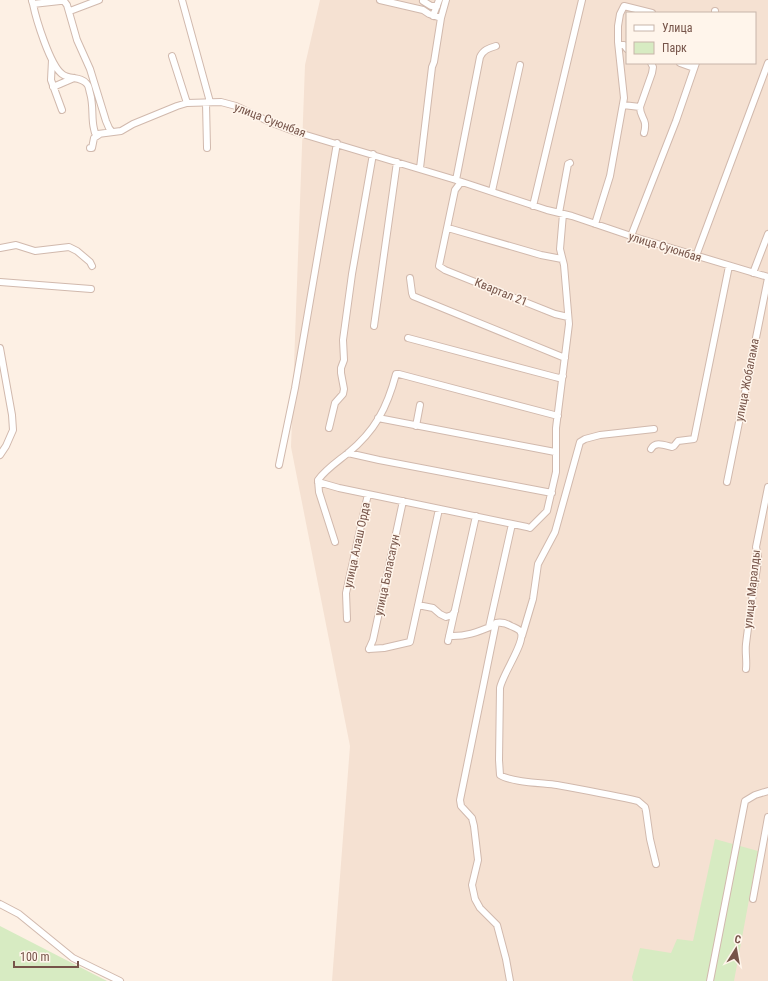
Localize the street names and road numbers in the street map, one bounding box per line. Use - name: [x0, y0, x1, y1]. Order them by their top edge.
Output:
- street label: улица Суюнбая: [232, 100, 308, 140]
- street label: улица Суюнбая: [627, 229, 703, 265]
- street label: Квартал 21: [473, 275, 529, 309]
- street label: улица Жобалама: [732, 337, 762, 423]
- street label: улица Алаш Орда: [341, 501, 373, 589]
- street label: улица Баласагун: [372, 533, 402, 617]
- street label: улица Маралды: [741, 549, 763, 629]

